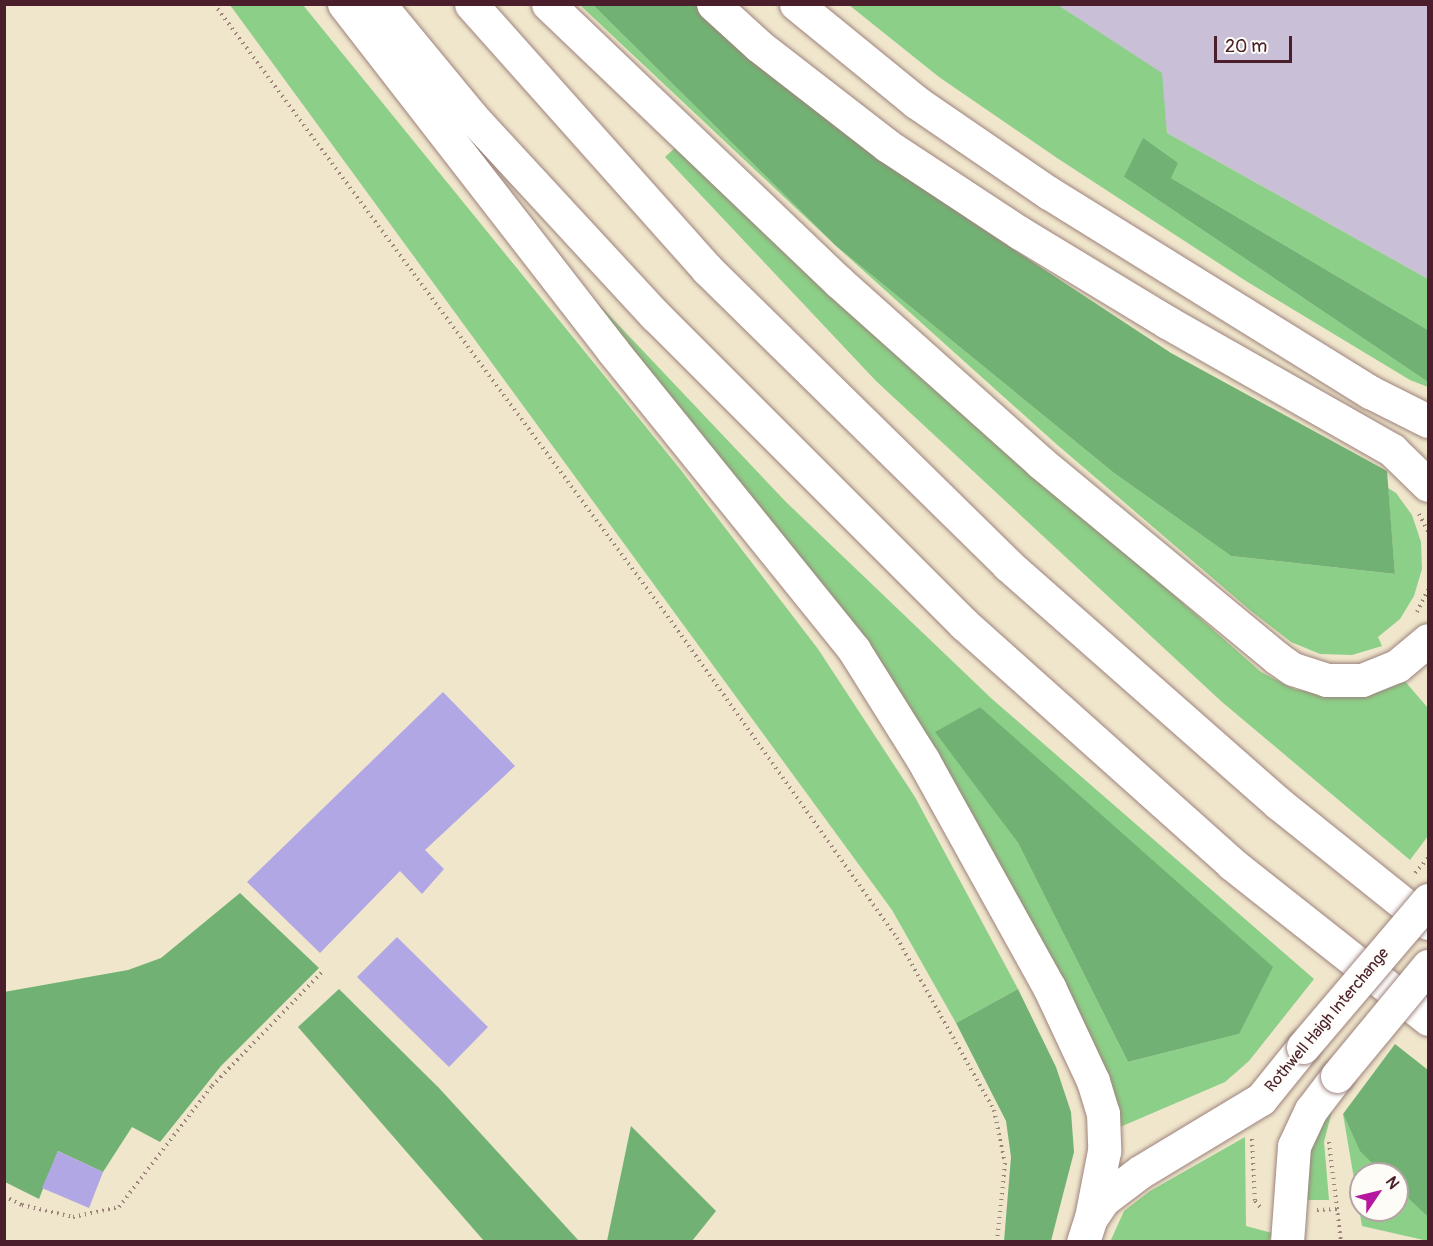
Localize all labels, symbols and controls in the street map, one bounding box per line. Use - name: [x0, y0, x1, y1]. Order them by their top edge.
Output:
- scale bar: [1217, 24, 1295, 62]
- text: 20 m: [1225, 35, 1267, 58]
- street label: Rothwell Haigh Interchange: [1261, 944, 1393, 1096]
- north arrow: [1349, 1162, 1409, 1222]
- text: N: [1381, 1173, 1403, 1193]

